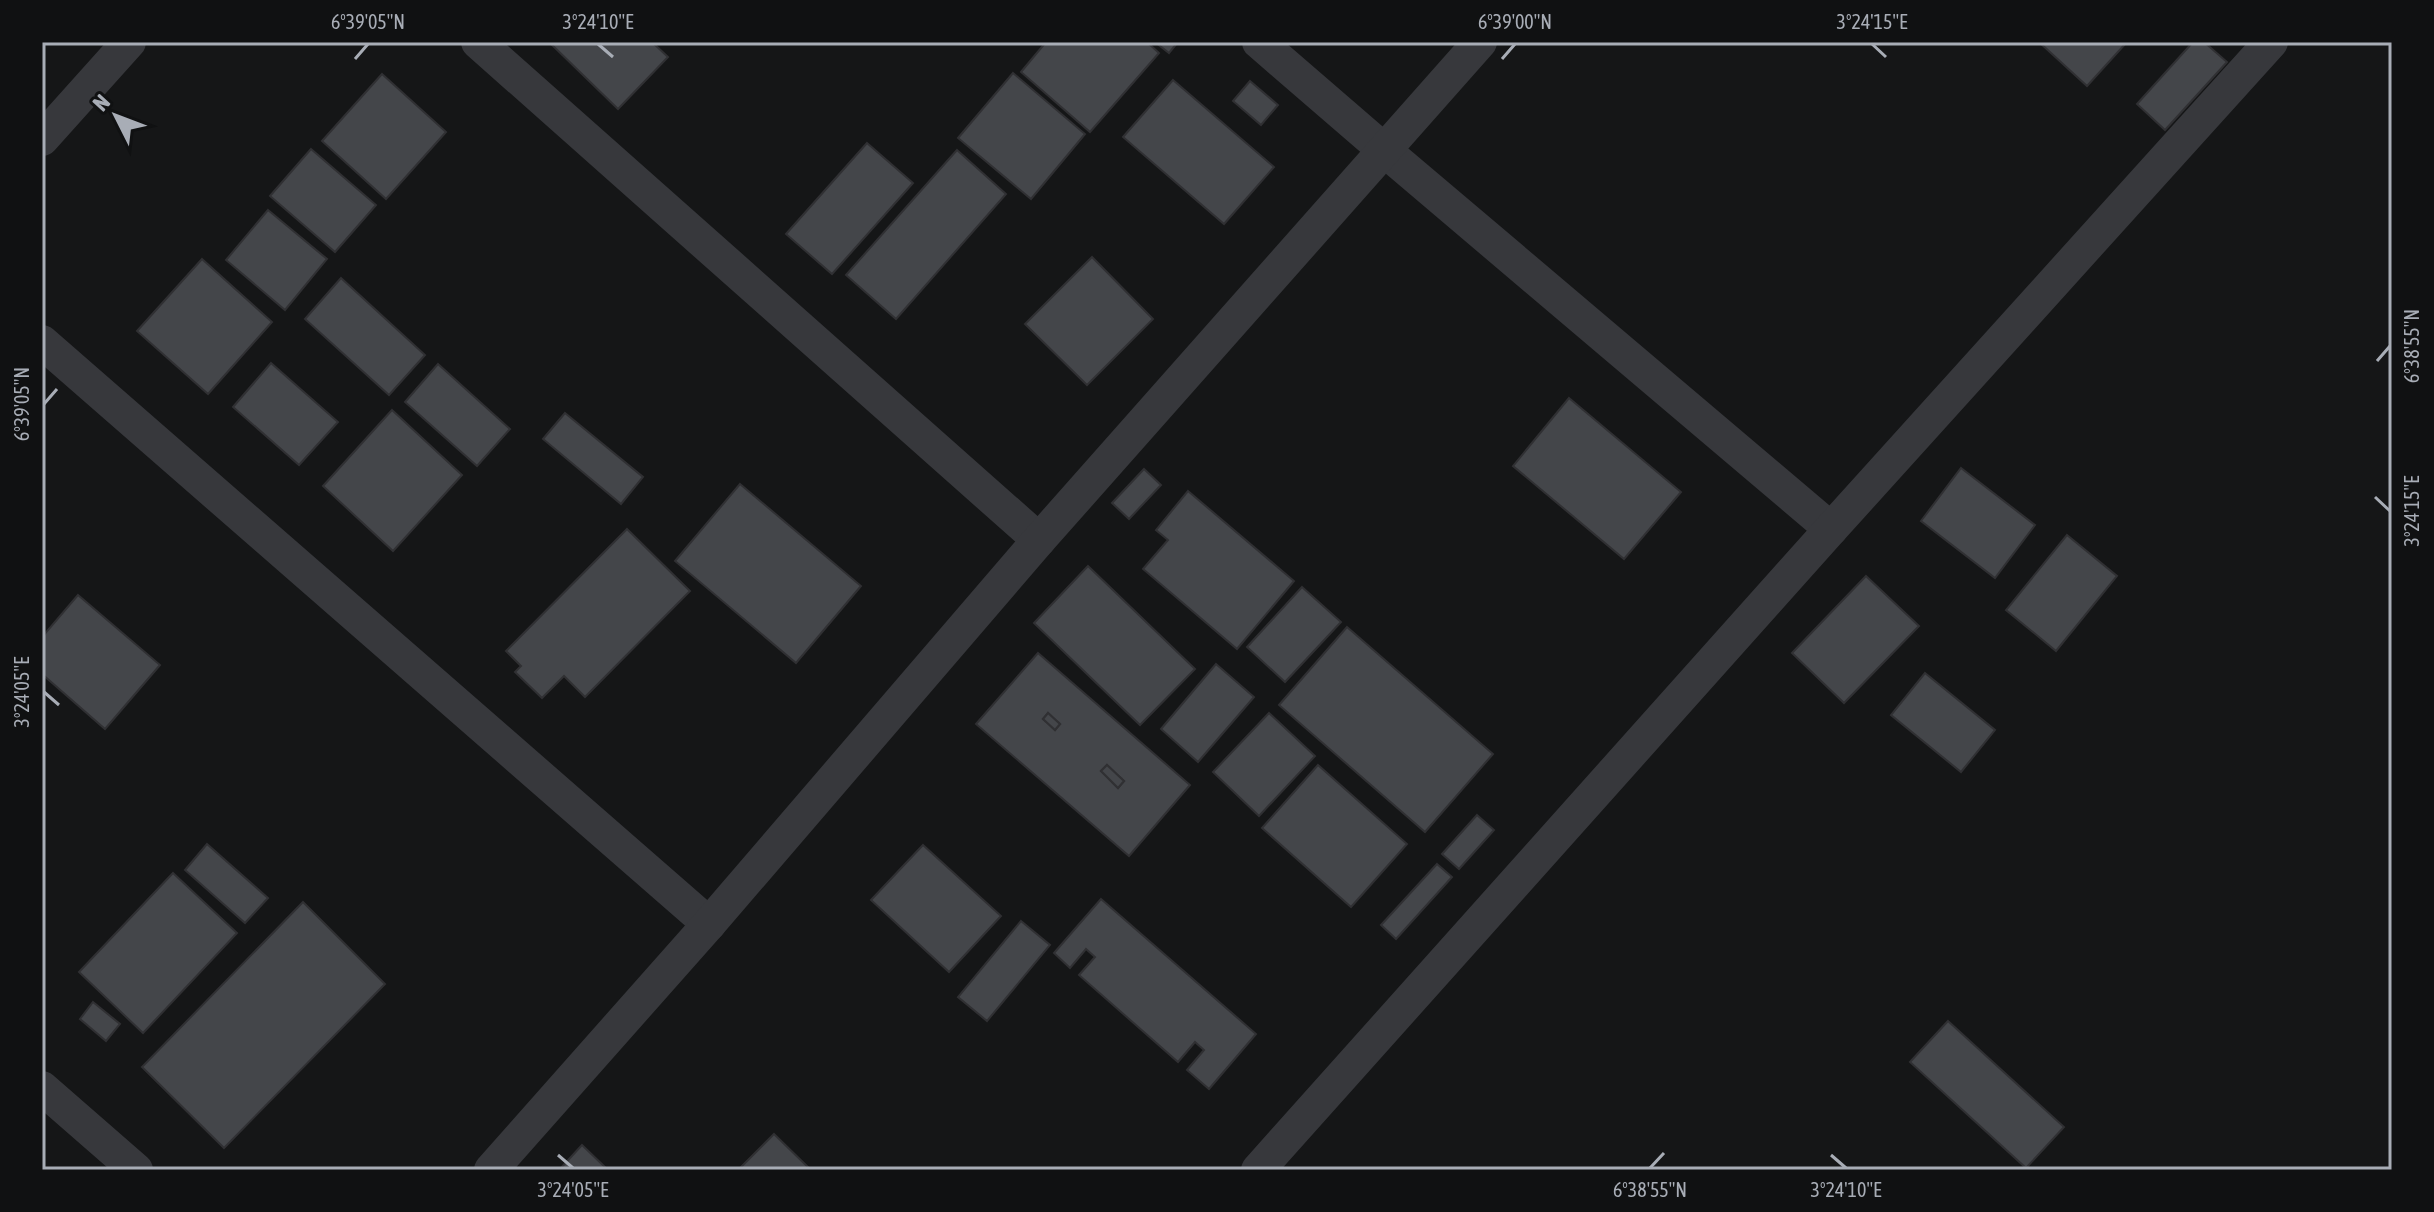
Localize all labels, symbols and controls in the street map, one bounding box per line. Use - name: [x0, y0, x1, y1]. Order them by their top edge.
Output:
- text: 6°39'05"N: [331, 10, 405, 33]
- text: 3°24'10"E: [563, 10, 634, 33]
- text: 6°39'00"N: [1478, 10, 1552, 33]
- text: 3°24'15"E: [1837, 10, 1908, 33]
- north arrow: [76, 76, 156, 156]
- text: N: [87, 89, 115, 116]
- text: 6°38'55"N: [2400, 309, 2423, 383]
- text: 6°39'05"N: [10, 367, 33, 441]
- text: 3°24'15"E: [2400, 475, 2423, 546]
- text: 3°24'05"E: [10, 656, 33, 727]
- text: 3°24'05"E: [538, 1178, 609, 1201]
- text: 6°38'55"N: [1613, 1178, 1687, 1201]
- text: 3°24'10"E: [1811, 1178, 1882, 1201]

